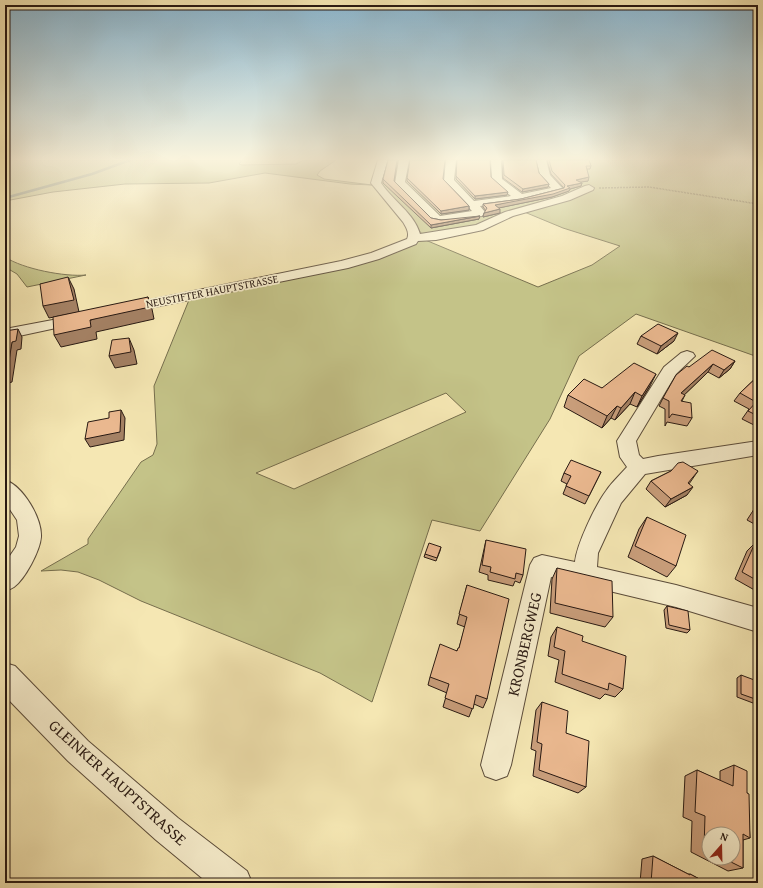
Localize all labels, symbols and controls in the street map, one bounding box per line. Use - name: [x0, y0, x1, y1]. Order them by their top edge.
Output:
- street label: NEUSTIFTER HAUPTSTRASSE: [144, 270, 280, 312]
- street label: KRONBERGWEG: [500, 589, 548, 698]
- street label: GLEINKER HAUPTSTRASSE: [44, 713, 192, 851]
- north arrow: [701, 826, 741, 866]
- text: N: [718, 828, 731, 846]

